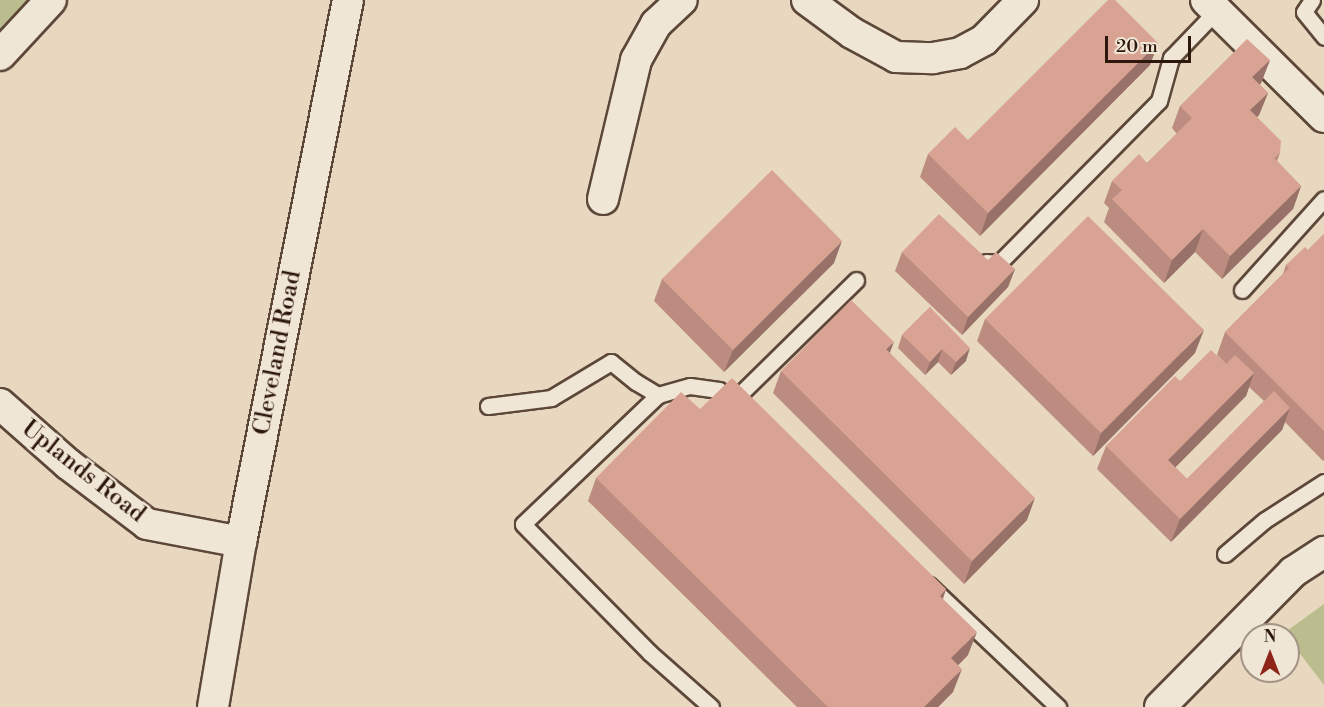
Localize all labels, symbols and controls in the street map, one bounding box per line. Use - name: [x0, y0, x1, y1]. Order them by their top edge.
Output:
- scale bar: [1108, 24, 1194, 62]
- text: 20 m: [1116, 35, 1158, 58]
- street label: Cleveland Road: [248, 268, 308, 438]
- street label: Uplands Road: [15, 415, 151, 529]
- north arrow: [1240, 623, 1300, 683]
- text: N: [1264, 627, 1276, 647]

